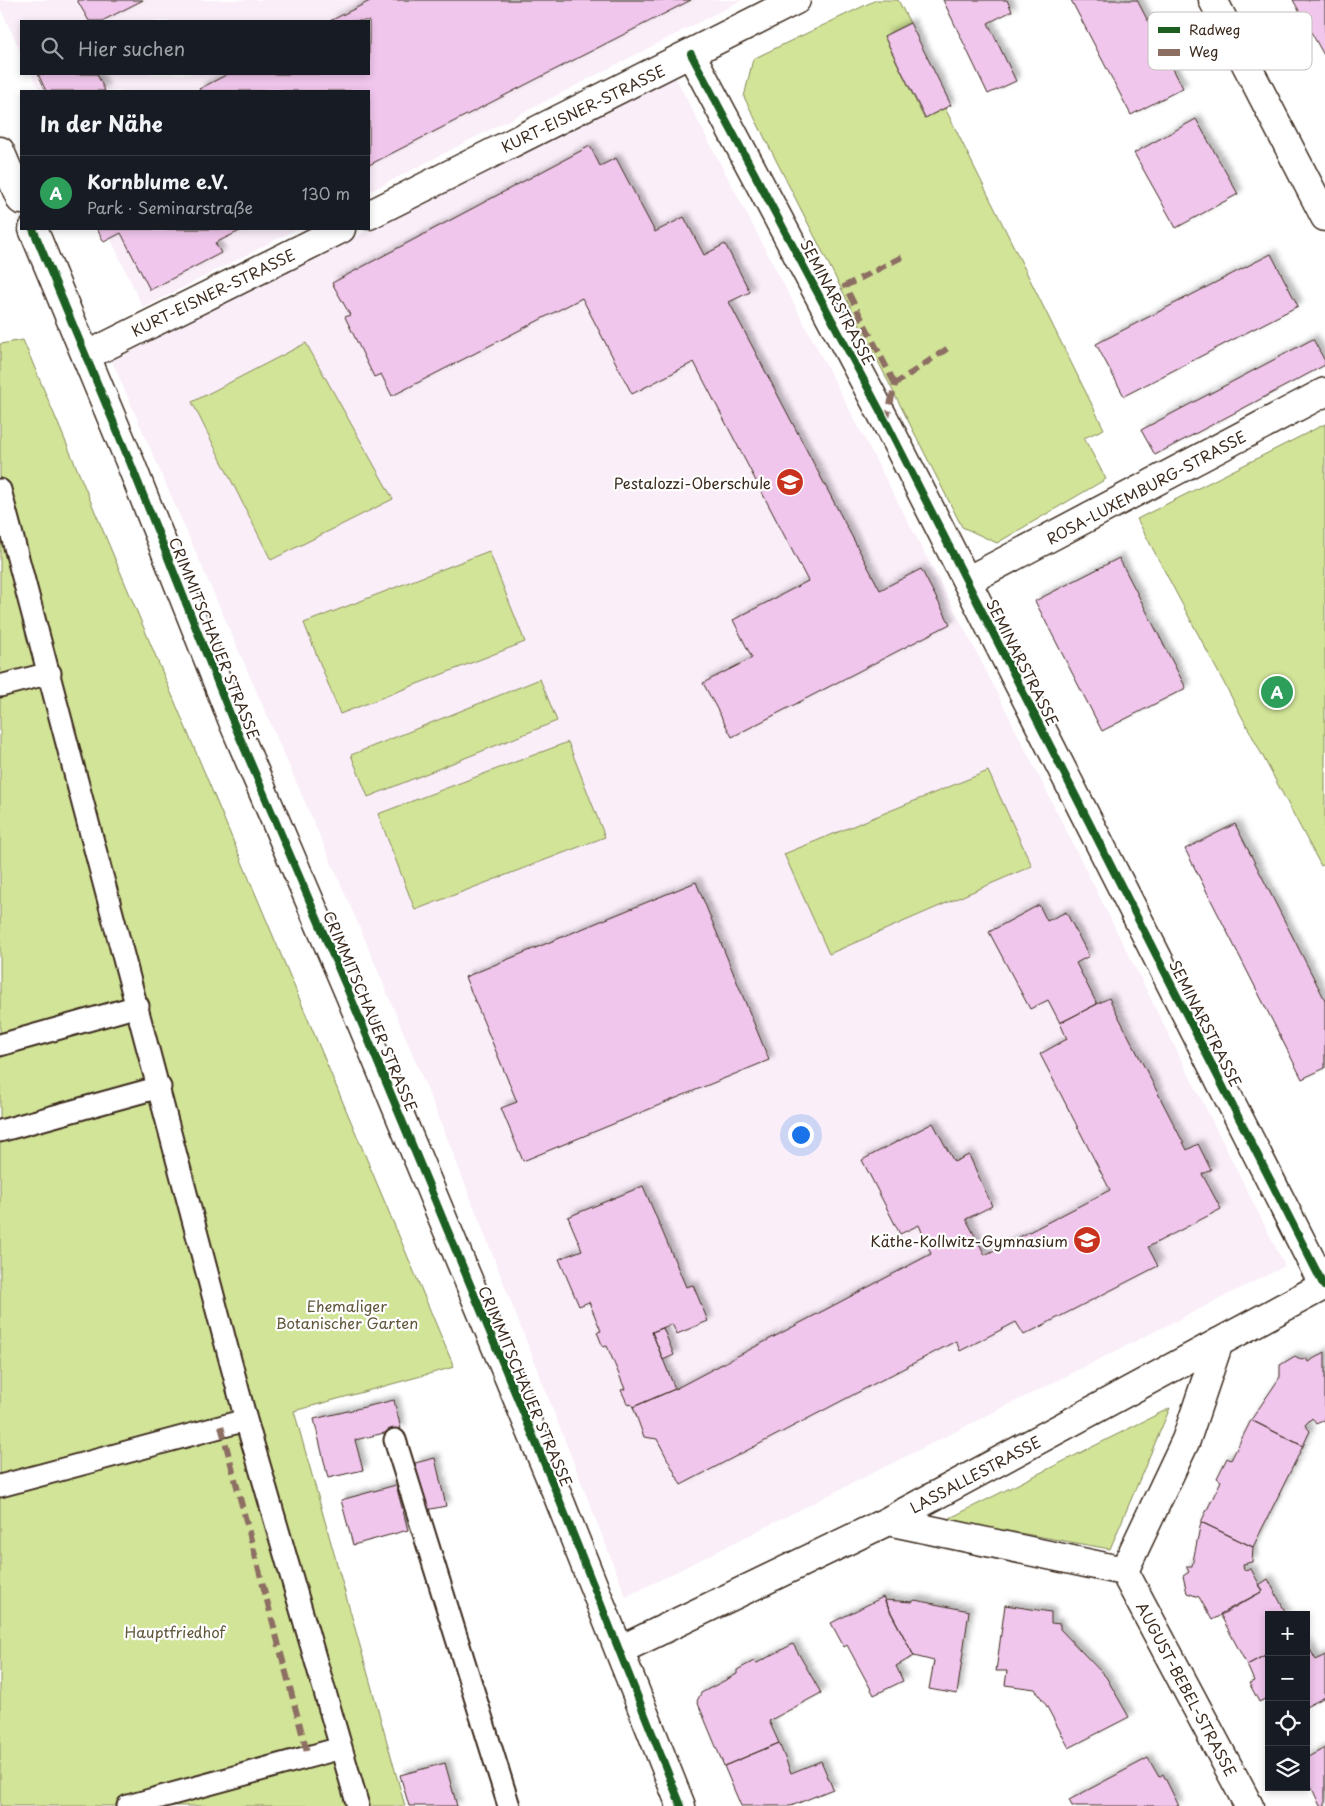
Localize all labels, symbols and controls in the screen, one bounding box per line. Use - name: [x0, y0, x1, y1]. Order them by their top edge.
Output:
- legend: [1148, 12, 1312, 70]
- text: Radweg: [1189, 19, 1241, 40]
- search box: [20, 20, 370, 75]
- icon: search: [38, 34, 66, 62]
- text: Hier suchen: [78, 34, 185, 62]
- text: Weg: [1189, 41, 1218, 62]
- street label: KURT-EISNER-STRASSE: [497, 58, 669, 158]
- text: In der Nähe: [40, 107, 162, 139]
- text: Kornblume e.V.: [87, 167, 228, 195]
- text: A: [50, 181, 62, 205]
- text: 130 m: [302, 181, 350, 205]
- text: Park · Seminarstraße: [87, 195, 253, 219]
- street label: SEMINARSTRASSE: [795, 235, 881, 369]
- street label: KURT-EISNER-STRASSE: [127, 242, 299, 342]
- street label: ROSA-LUXEMBURG-STRASSE: [1042, 424, 1250, 550]
- school or university icon: Pestalozzi-Oberschule: [775, 467, 805, 497]
- place label: Pestalozzi-Oberschule: [614, 471, 771, 494]
- street label: CRIMMITSCHAUER STRASSE: [164, 534, 266, 742]
- street label: SEMINARSTRASSE: [981, 594, 1065, 730]
- pin: A: [1261, 673, 1293, 711]
- street label: CRIMMITSCHAUER STRASSE: [318, 907, 424, 1115]
- street label: SEMINARSTRASSE: [1164, 955, 1248, 1091]
- your location: [788, 1122, 814, 1148]
- school or university icon: Käthe-Kollwitz-Gymnasium: [1072, 1225, 1102, 1255]
- place label: Käthe-Kollwitz-Gymnasium: [870, 1229, 1068, 1252]
- street label: CRIMMITSCHAUER STRASSE: [473, 1282, 579, 1490]
- park label: Ehemaliger Botanischer Garten: [276, 1294, 418, 1334]
- street label: LASSALLESTRASSE: [905, 1430, 1045, 1518]
- street label: AUGUST-BEBEL-STRASSE: [1131, 1598, 1243, 1780]
- map controls: [1265, 1611, 1310, 1791]
- button: +: [1265, 1611, 1310, 1656]
- park label: Hauptfriedhof: [125, 1620, 227, 1643]
- button: −: [1265, 1656, 1310, 1701]
- button: locate: [1265, 1701, 1310, 1746]
- button: layers: [1265, 1746, 1310, 1791]

